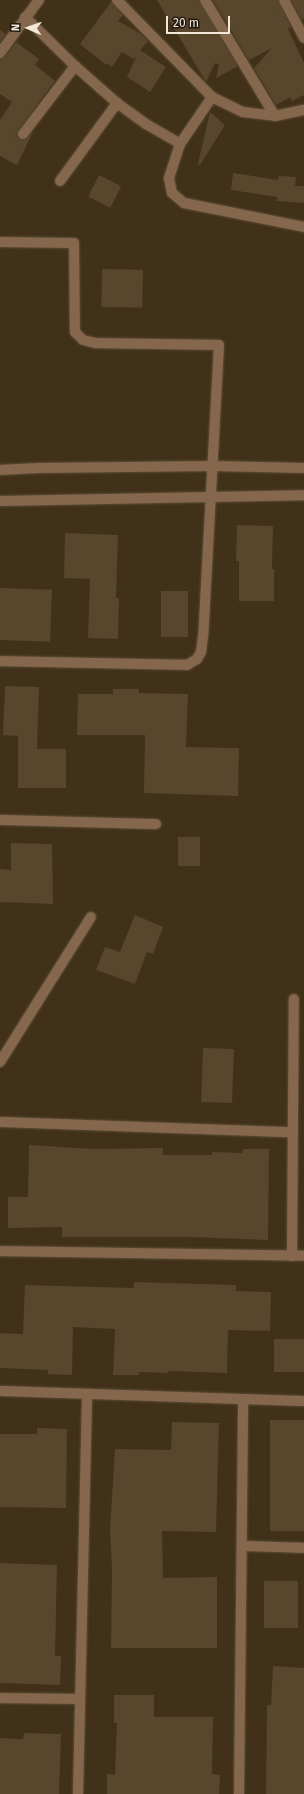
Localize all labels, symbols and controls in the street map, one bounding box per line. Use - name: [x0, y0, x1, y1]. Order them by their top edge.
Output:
- north arrow: [8, 8, 48, 48]
- scale bar: [168, 8, 232, 34]
- text: 20 m: [173, 16, 199, 30]
- text: N: [9, 24, 22, 31]

